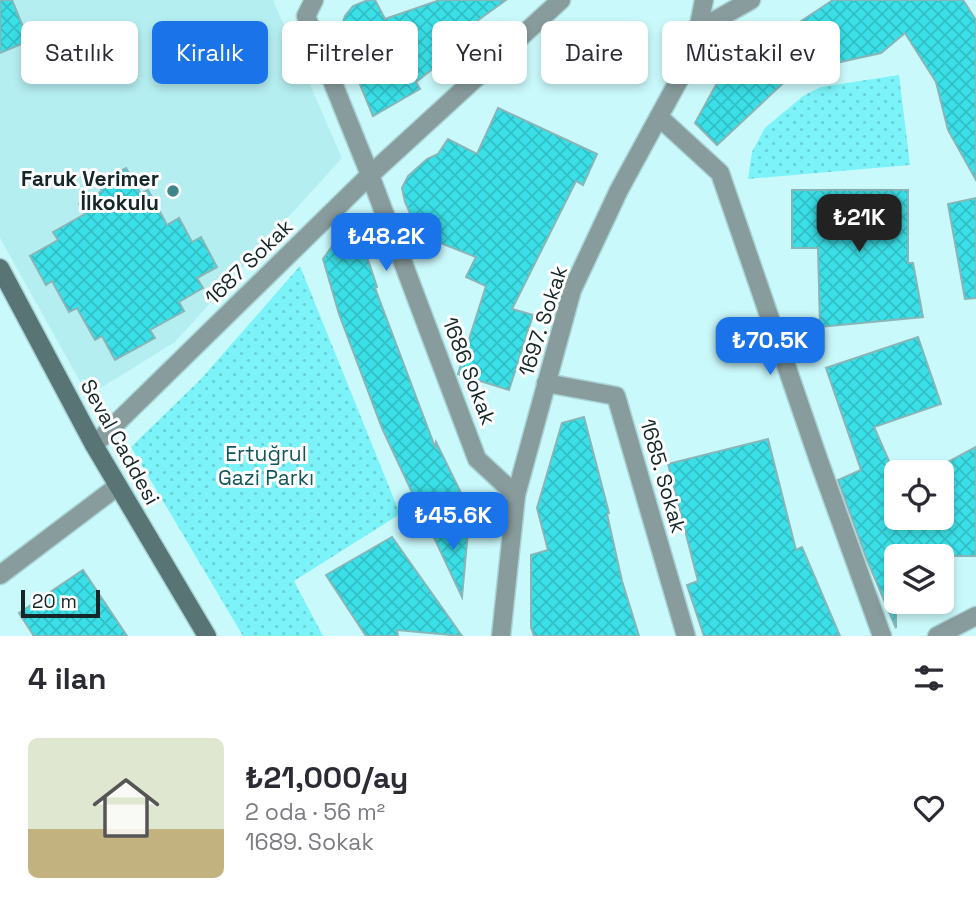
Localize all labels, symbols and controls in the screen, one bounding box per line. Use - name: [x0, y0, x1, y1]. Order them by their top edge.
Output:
- chip: Satılık: [21, 21, 138, 84]
- chip: Kiralık: [152, 21, 268, 84]
- chip: Filtreler: [282, 21, 418, 84]
- chip: Yeni: [432, 21, 527, 84]
- chip: Daire: [541, 21, 648, 84]
- chip: Müstakil ev: [662, 21, 840, 84]
- place label: Faruk Verimer İlkokulu: [21, 165, 159, 216]
- marker: Faruk Verimer İlkokulu: [165, 183, 181, 199]
- pin: ₺21K: [818, 194, 900, 254]
- text: ₺21K: [833, 202, 885, 232]
- street label: 1687 Sokak: [199, 213, 298, 310]
- pin: ₺48.2K: [329, 214, 443, 273]
- text: ₺48.2K: [347, 221, 425, 251]
- street label: 1697. Sokak: [512, 262, 573, 380]
- street label: 1686 Sokak: [437, 313, 502, 429]
- pin: ₺70.5K: [713, 318, 827, 377]
- text: ₺70.5K: [732, 325, 808, 355]
- street label: Seval Caddesi: [75, 374, 166, 509]
- street label: 1685. Sokak: [634, 416, 693, 536]
- park label: Ertuğrul Gazi Parkı: [218, 440, 314, 491]
- map controls: [884, 460, 954, 614]
- button: locate: [884, 460, 954, 530]
- pin: ₺45.6K: [396, 492, 510, 552]
- text: ₺45.6K: [414, 500, 492, 530]
- button: layers: [884, 544, 954, 614]
- scale bar: [21, 587, 100, 619]
- text: 20 m: [32, 589, 77, 614]
- text: 4 ilan: [28, 659, 106, 698]
- icon: filters: [910, 659, 948, 697]
- text: ₺21,000/ay: [245, 758, 408, 797]
- icon: home: [84, 766, 168, 850]
- icon: heart: [910, 789, 948, 827]
- text: 2 oda · 56 m²: [245, 797, 385, 827]
- text: 1689. Sokak: [245, 827, 374, 857]

